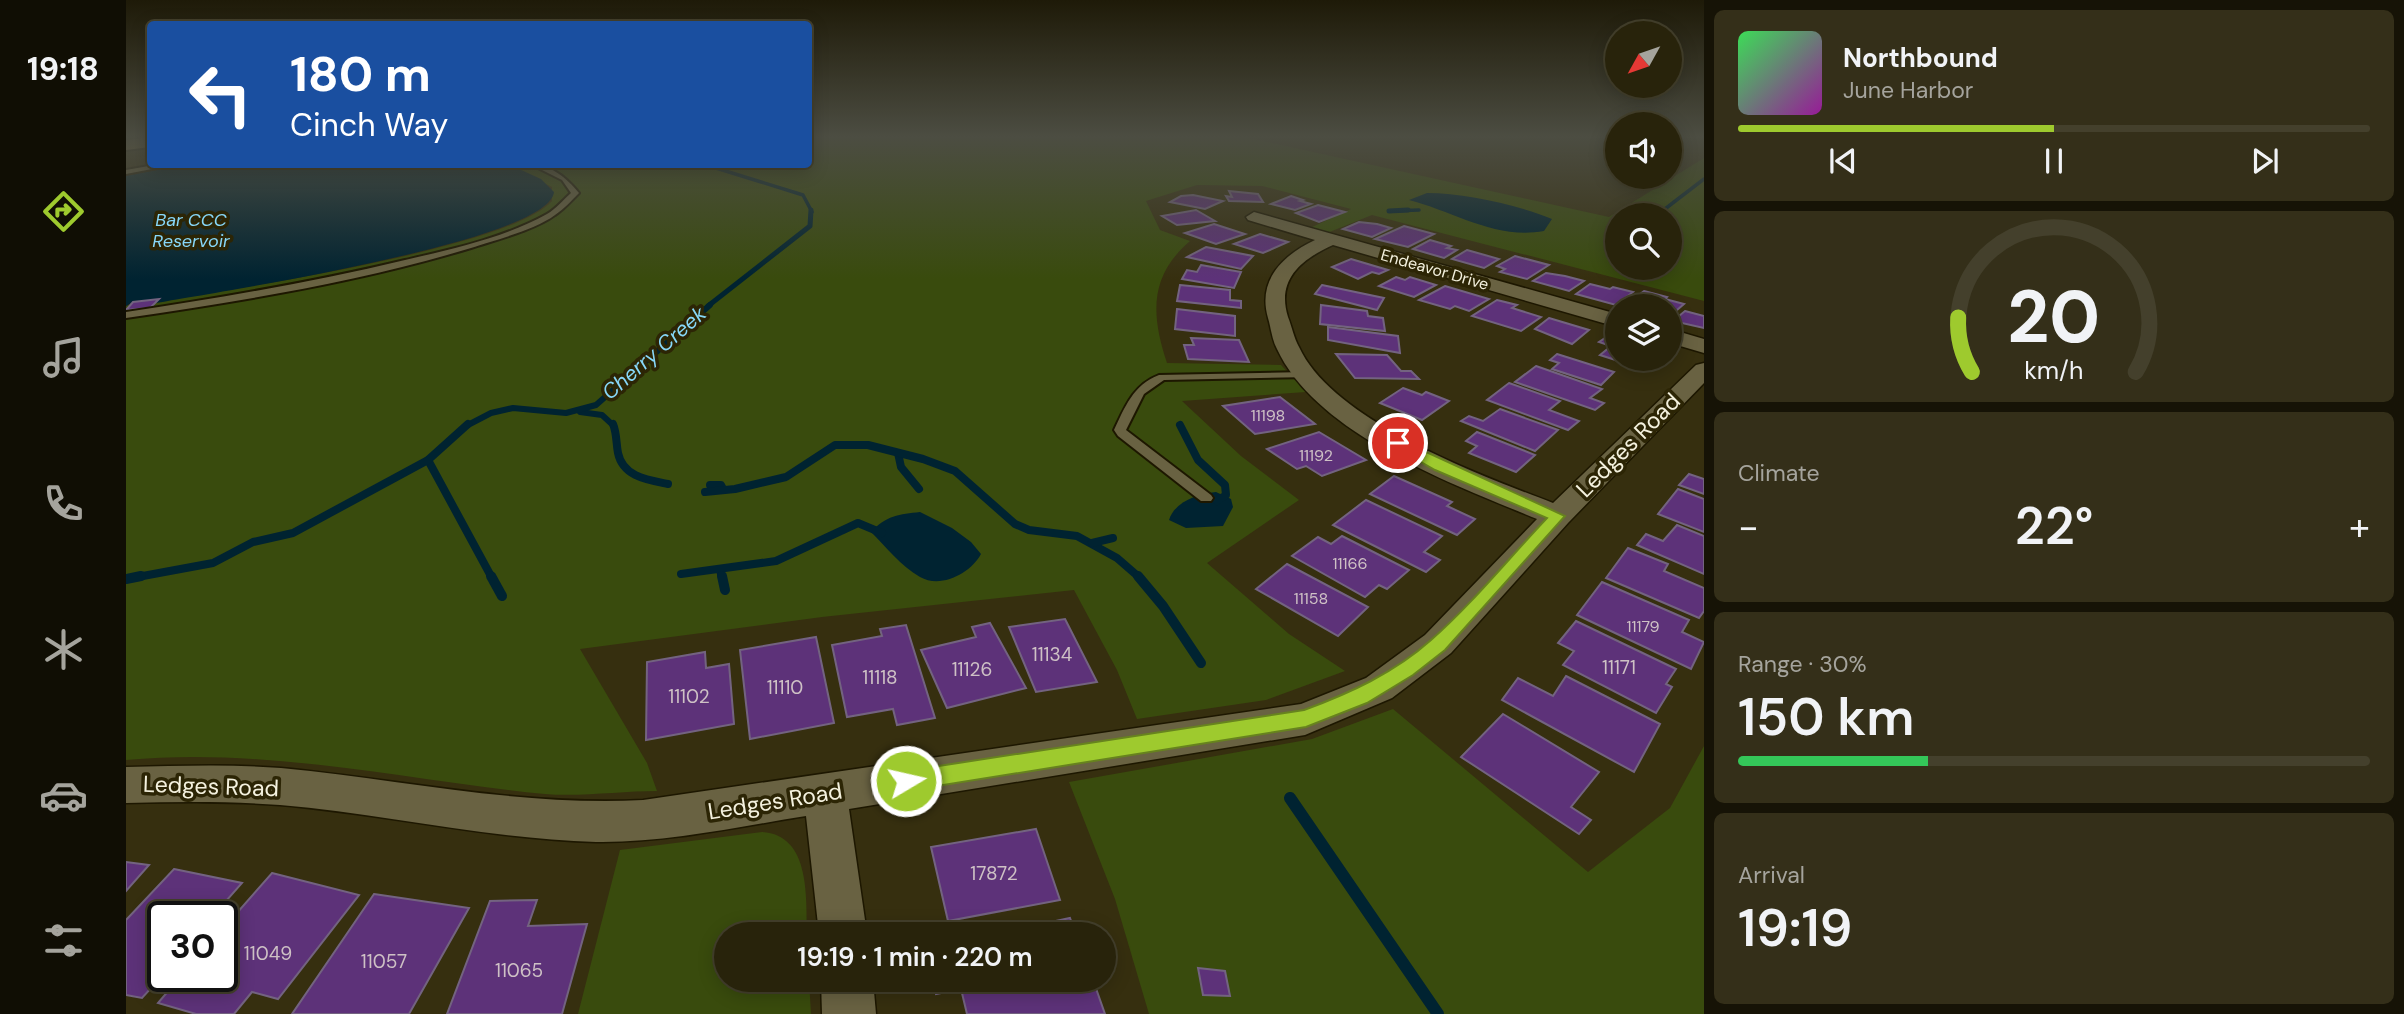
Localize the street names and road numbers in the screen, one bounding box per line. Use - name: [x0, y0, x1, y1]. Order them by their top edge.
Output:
- street label: Endeavor Drive: [1378, 244, 1491, 295]
- street label: Ledges Road: [1569, 386, 1687, 504]
- street label: Ledges Road: [143, 769, 279, 803]
- street label: Ledges Road: [706, 776, 844, 826]

